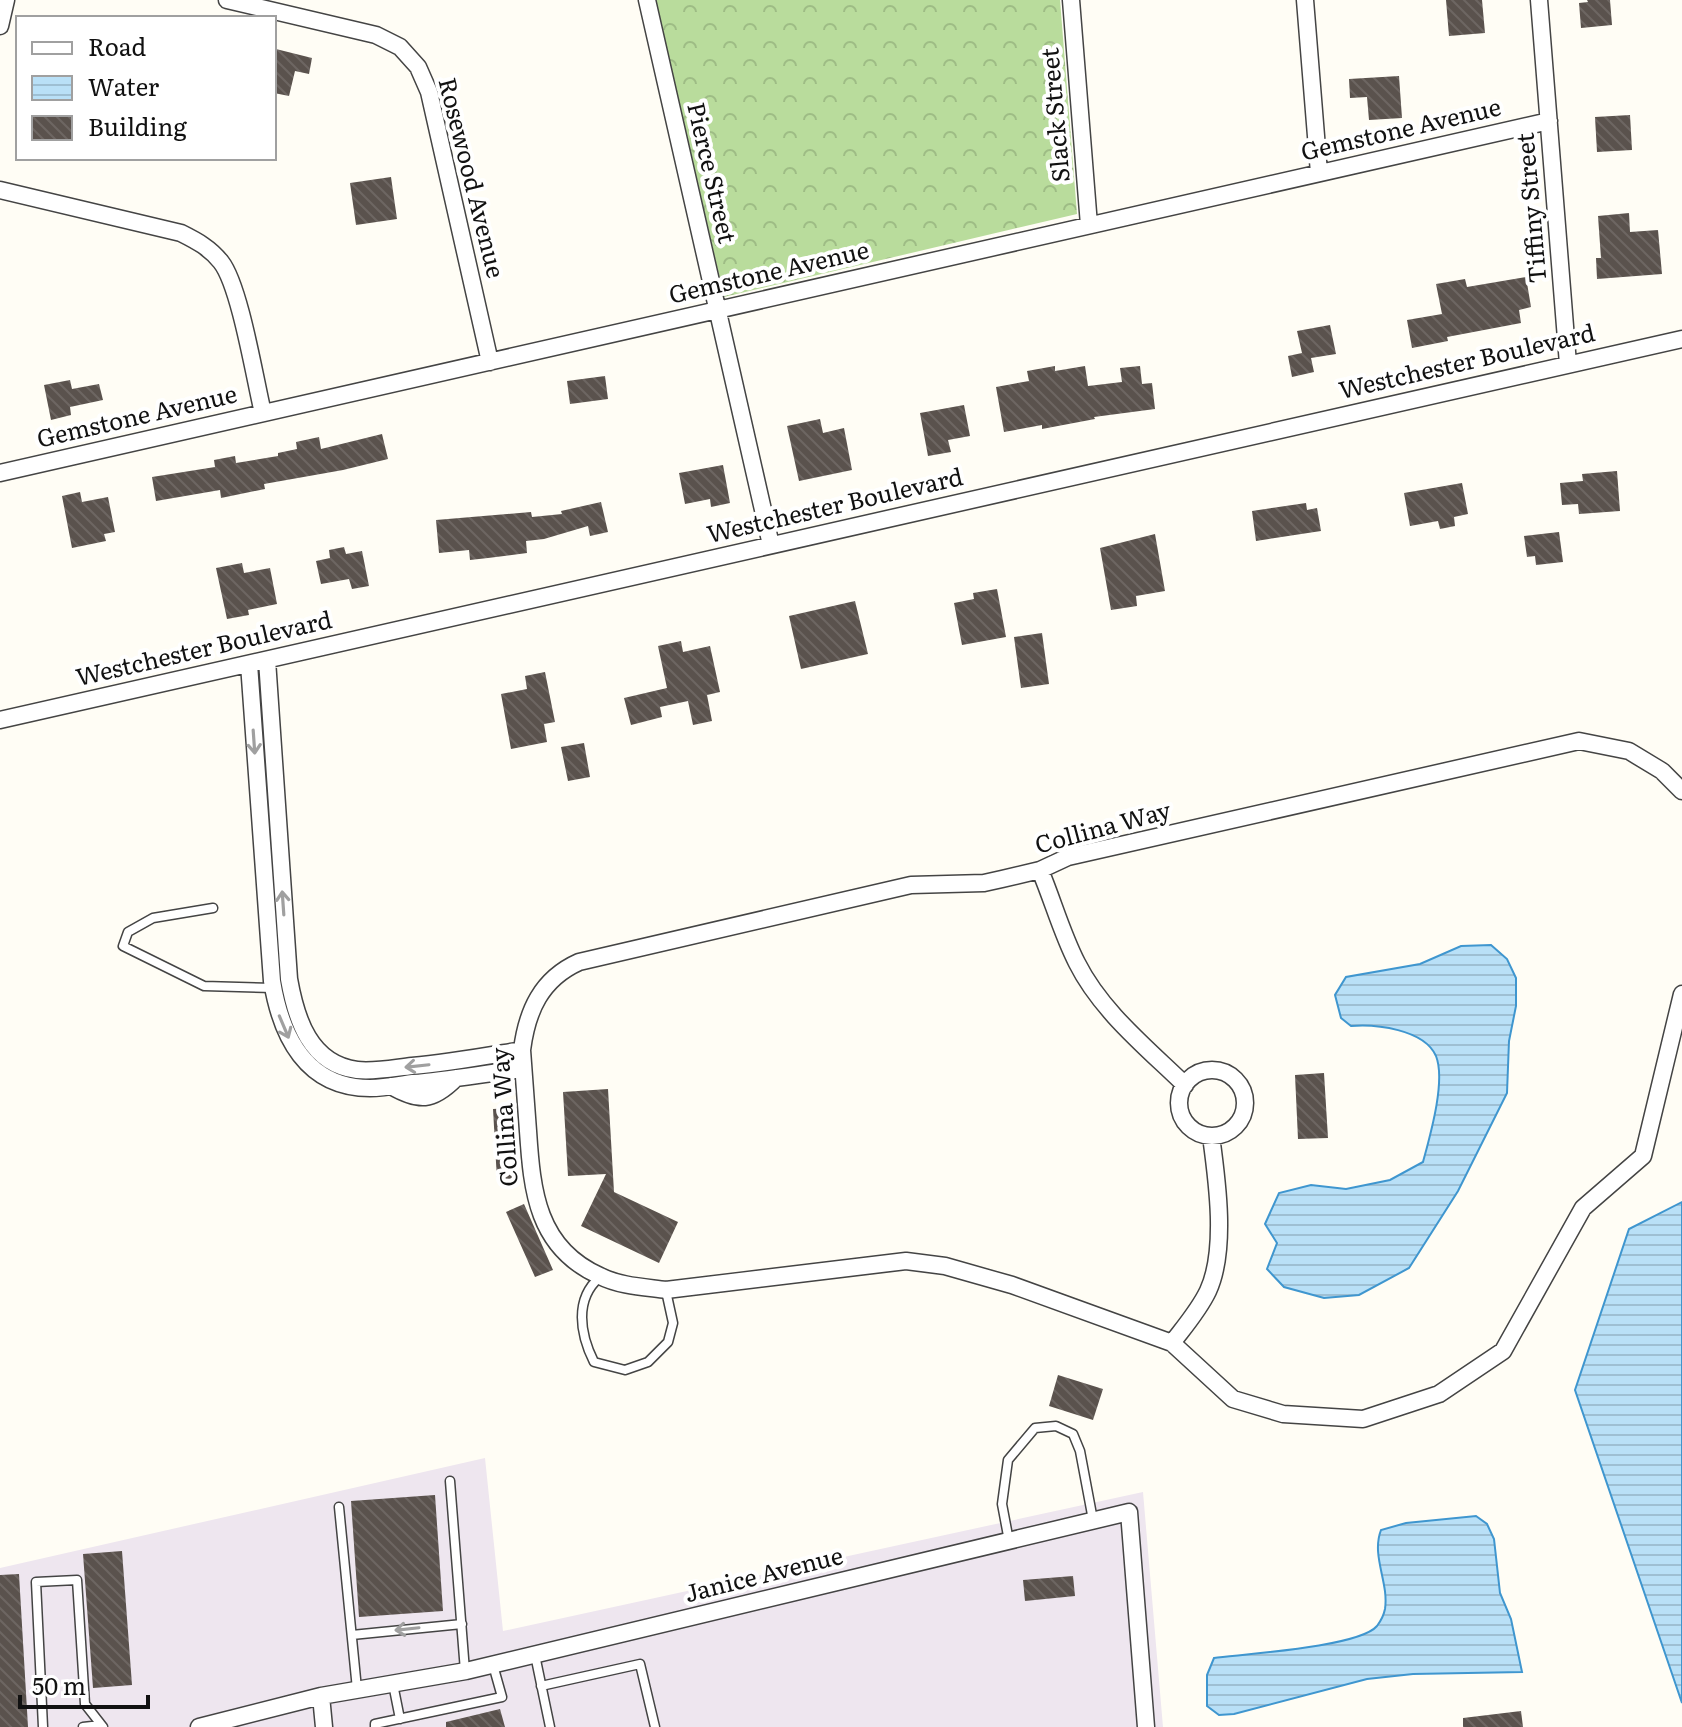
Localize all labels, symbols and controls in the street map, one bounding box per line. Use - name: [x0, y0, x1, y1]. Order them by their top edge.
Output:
- legend: [16, 16, 276, 160]
- text: Road: [88, 28, 147, 63]
- street label: Slack Street: [1030, 46, 1077, 184]
- text: Water: [88, 68, 160, 103]
- street label: Rosewood Avenue: [432, 73, 515, 281]
- street label: Gemstone Avenue: [1297, 88, 1504, 168]
- street label: Pierce Street: [680, 99, 747, 247]
- text: Building: [88, 108, 187, 143]
- street label: Tiffiny Street: [1505, 131, 1554, 285]
- street label: Gemstone Avenue: [665, 231, 872, 311]
- street label: Westchester Boulevard: [1335, 313, 1598, 406]
- street label: Gemstone Avenue: [33, 375, 240, 455]
- street label: Westchester Boulevard: [703, 457, 966, 550]
- street label: Westchester Boulevard: [72, 600, 335, 693]
- one-way arrow: [247, 728, 262, 754]
- street label: Collina Way: [1030, 791, 1174, 861]
- one-way arrow: [276, 890, 291, 917]
- one-way arrow: [277, 1014, 292, 1039]
- street label: Collina Way: [480, 1046, 525, 1188]
- one-way arrow: [404, 1058, 431, 1073]
- street label: Janice Avenue: [680, 1536, 846, 1609]
- one-way arrow: [394, 1622, 421, 1637]
- scale bar: [20, 1659, 148, 1709]
- text: 50 m: [32, 1667, 86, 1702]

